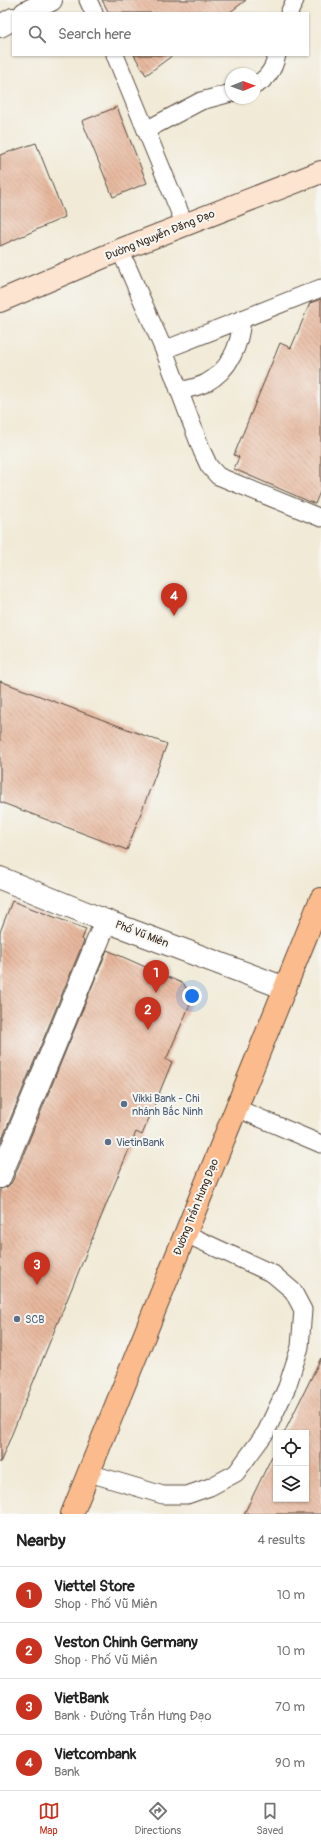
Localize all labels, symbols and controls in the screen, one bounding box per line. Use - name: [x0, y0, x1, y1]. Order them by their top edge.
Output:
- search box: [12, 12, 309, 56]
- icon: search: [26, 23, 48, 45]
- text: Search here: [58, 25, 131, 44]
- north arrow: [225, 68, 261, 104]
- street label: Đường Nguyễn Đăng Đạo: [103, 206, 217, 263]
- pin: 4: [161, 583, 187, 616]
- street label: Phố Vũ Miên: [113, 918, 171, 950]
- pin: 1: [143, 960, 169, 993]
- your location: [182, 986, 202, 1006]
- pin: 2: [135, 997, 161, 1030]
- place label: Vikki Bank - Chi nhánh Bắc Ninh: [132, 1092, 203, 1118]
- marker: Vikki Bank - Chi nhánh Bắc Ninh: [119, 1099, 129, 1109]
- place label: VietinBank: [116, 1136, 165, 1149]
- marker: VietinBank: [103, 1137, 113, 1147]
- street label: Đường Trần Hưng Đạo: [170, 1156, 221, 1257]
- pin: 3: [24, 1252, 50, 1285]
- place label: SCB: [25, 1313, 44, 1326]
- marker: SCB: [12, 1314, 22, 1324]
- map controls: [273, 1430, 309, 1502]
- button: locate: [273, 1430, 309, 1466]
- button: layers: [273, 1466, 309, 1502]
- text: Nearby: [16, 1530, 65, 1551]
- text: 4 results: [258, 1532, 305, 1548]
- text: Viettel Store: [54, 1577, 135, 1596]
- text: 1: [26, 1587, 32, 1603]
- text: 10 m: [277, 1587, 305, 1603]
- text: Shop · Phố Vũ Miên: [54, 1596, 157, 1612]
- text: Veston Chinh Germany: [54, 1633, 198, 1652]
- text: 2: [25, 1643, 33, 1659]
- text: 10 m: [277, 1643, 305, 1659]
- text: Shop · Phố Vũ Miên: [54, 1652, 157, 1668]
- text: VietBank: [54, 1689, 109, 1708]
- text: 3: [25, 1699, 33, 1715]
- text: 70 m: [275, 1699, 305, 1715]
- text: Bank · Đường Trần Hưng Đạo: [54, 1708, 211, 1724]
- text: Vietcombank: [54, 1745, 136, 1764]
- text: 4: [25, 1755, 33, 1771]
- text: 90 m: [275, 1755, 305, 1771]
- text: Bank: [54, 1764, 80, 1780]
- tab: Map: [38, 1800, 60, 1837]
- tab: Directions: [135, 1800, 181, 1837]
- tab: Saved: [256, 1800, 283, 1837]

